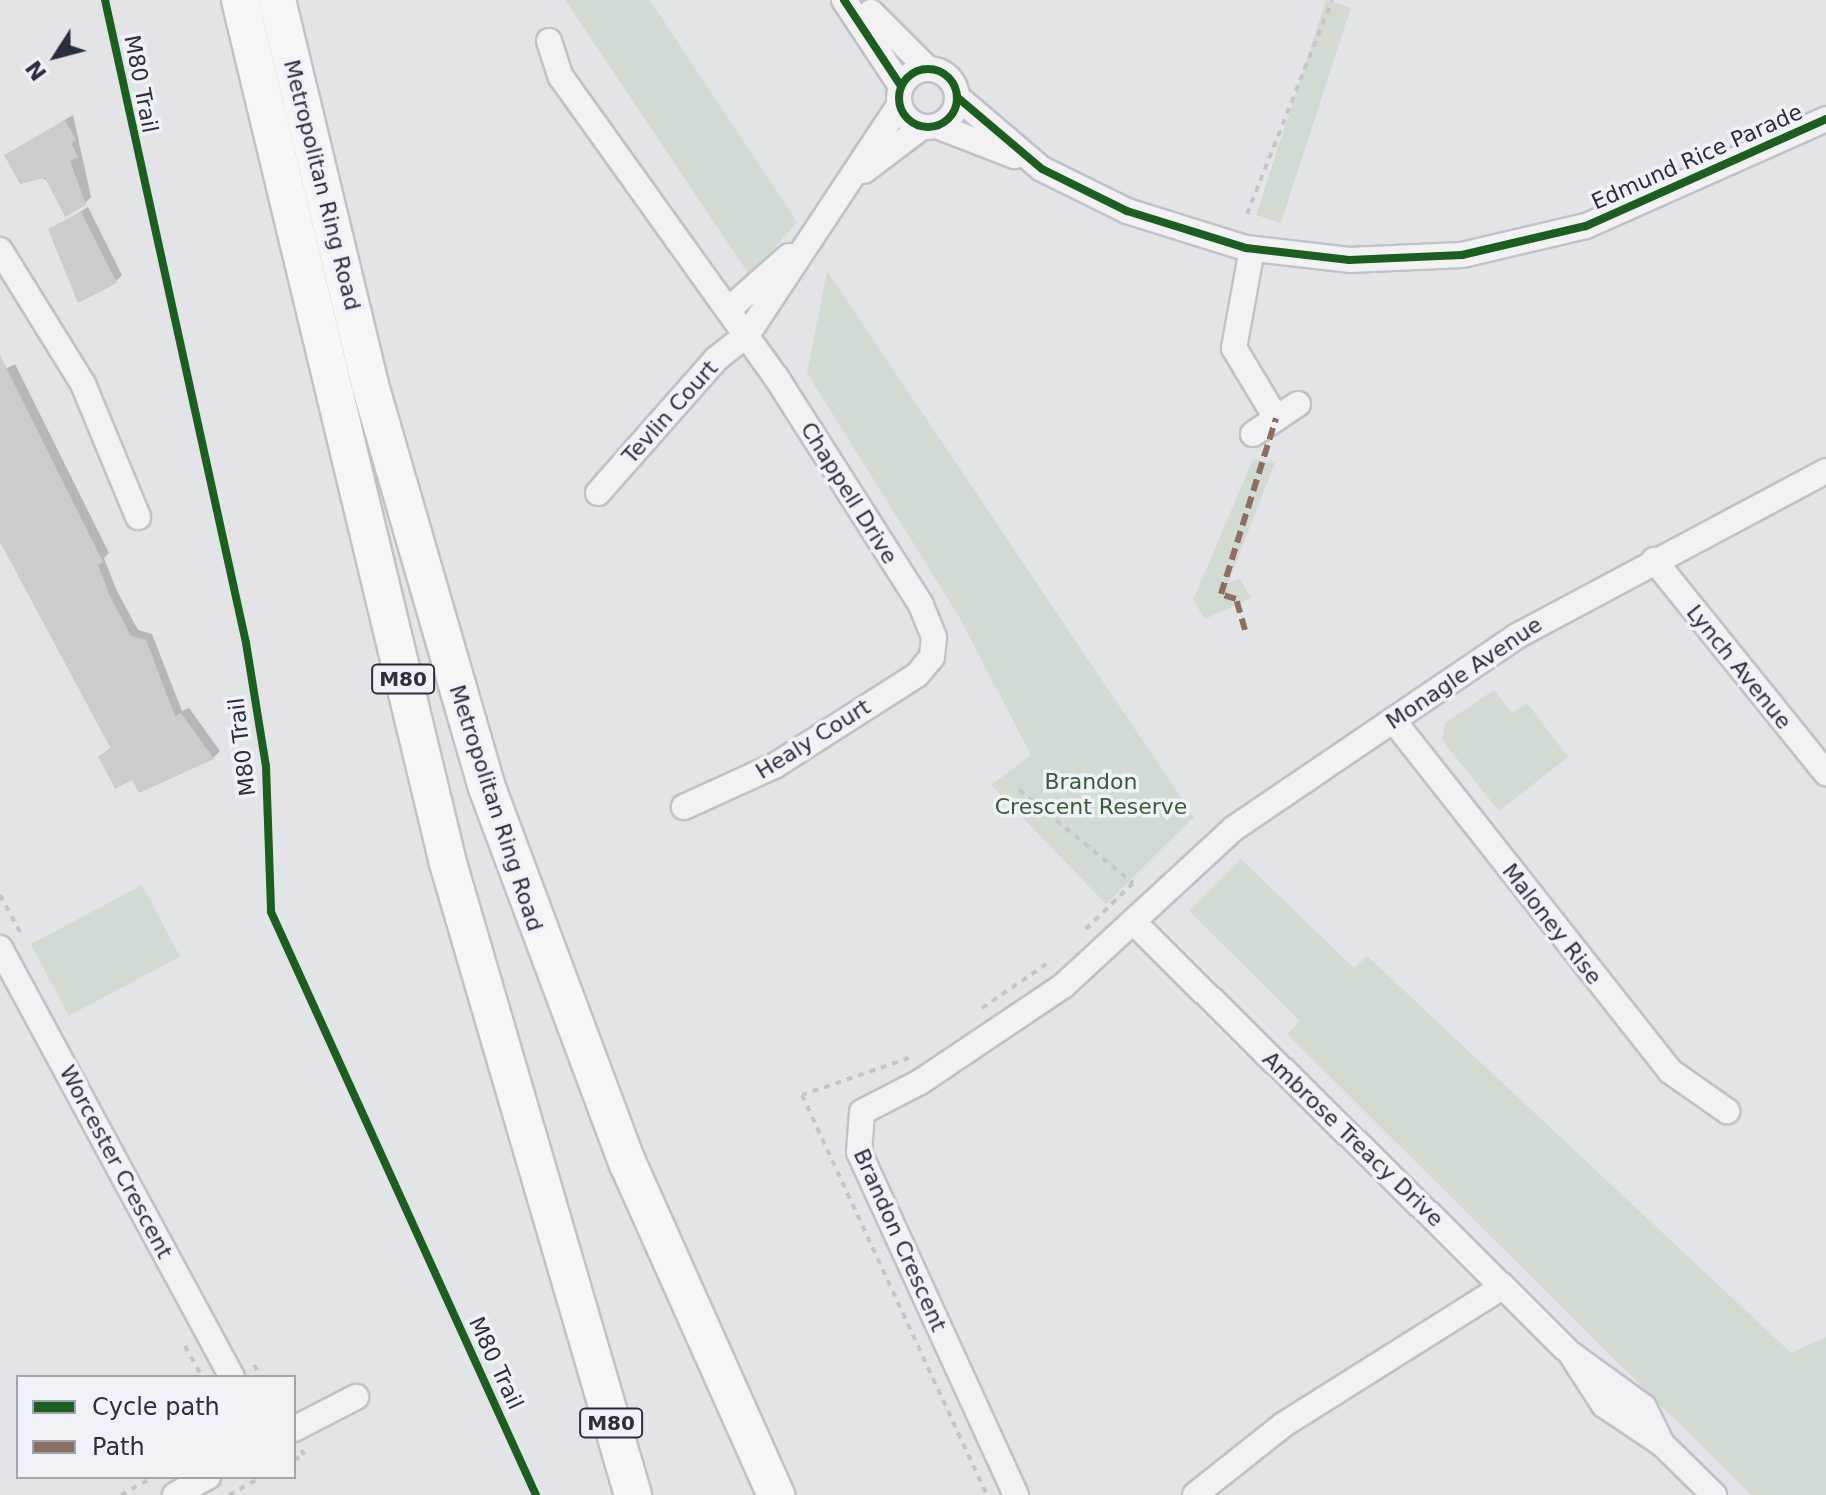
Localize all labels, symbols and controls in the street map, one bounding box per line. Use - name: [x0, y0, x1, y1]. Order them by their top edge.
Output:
- north arrow: [16, 16, 96, 96]
- street label: M80 Trail: [119, 33, 163, 135]
- text: N: [21, 56, 52, 85]
- street label: Metropolitan Ring Road: [278, 57, 366, 313]
- street label: Edmund Rice Parade: [1588, 99, 1806, 215]
- street label: Tevlin Court: [617, 355, 723, 469]
- street label: Chappell Drive: [795, 417, 903, 569]
- street label: Lynch Avenue: [1681, 600, 1797, 734]
- street label: Monagle Avenue: [1381, 611, 1547, 735]
- road number: M80: [371, 663, 435, 695]
- street label: Metropolitan Ring Road: [444, 682, 548, 934]
- street label: Healy Court: [751, 693, 875, 785]
- street label: M80 Trail: [223, 696, 261, 798]
- park label: Brandon Crescent Reserve: [995, 768, 1187, 820]
- street label: Maloney Rise: [1497, 858, 1607, 990]
- street label: Ambrose Treacy Drive: [1257, 1046, 1449, 1232]
- street label: Worcester Crescent: [54, 1061, 178, 1263]
- street label: Brandon Crescent: [848, 1145, 952, 1335]
- street label: M80 Trail: [463, 1313, 529, 1413]
- legend: [16, 1375, 296, 1479]
- text: Cycle path: [92, 1393, 220, 1421]
- road number: M80: [579, 1407, 643, 1439]
- text: Path: [92, 1433, 145, 1461]

